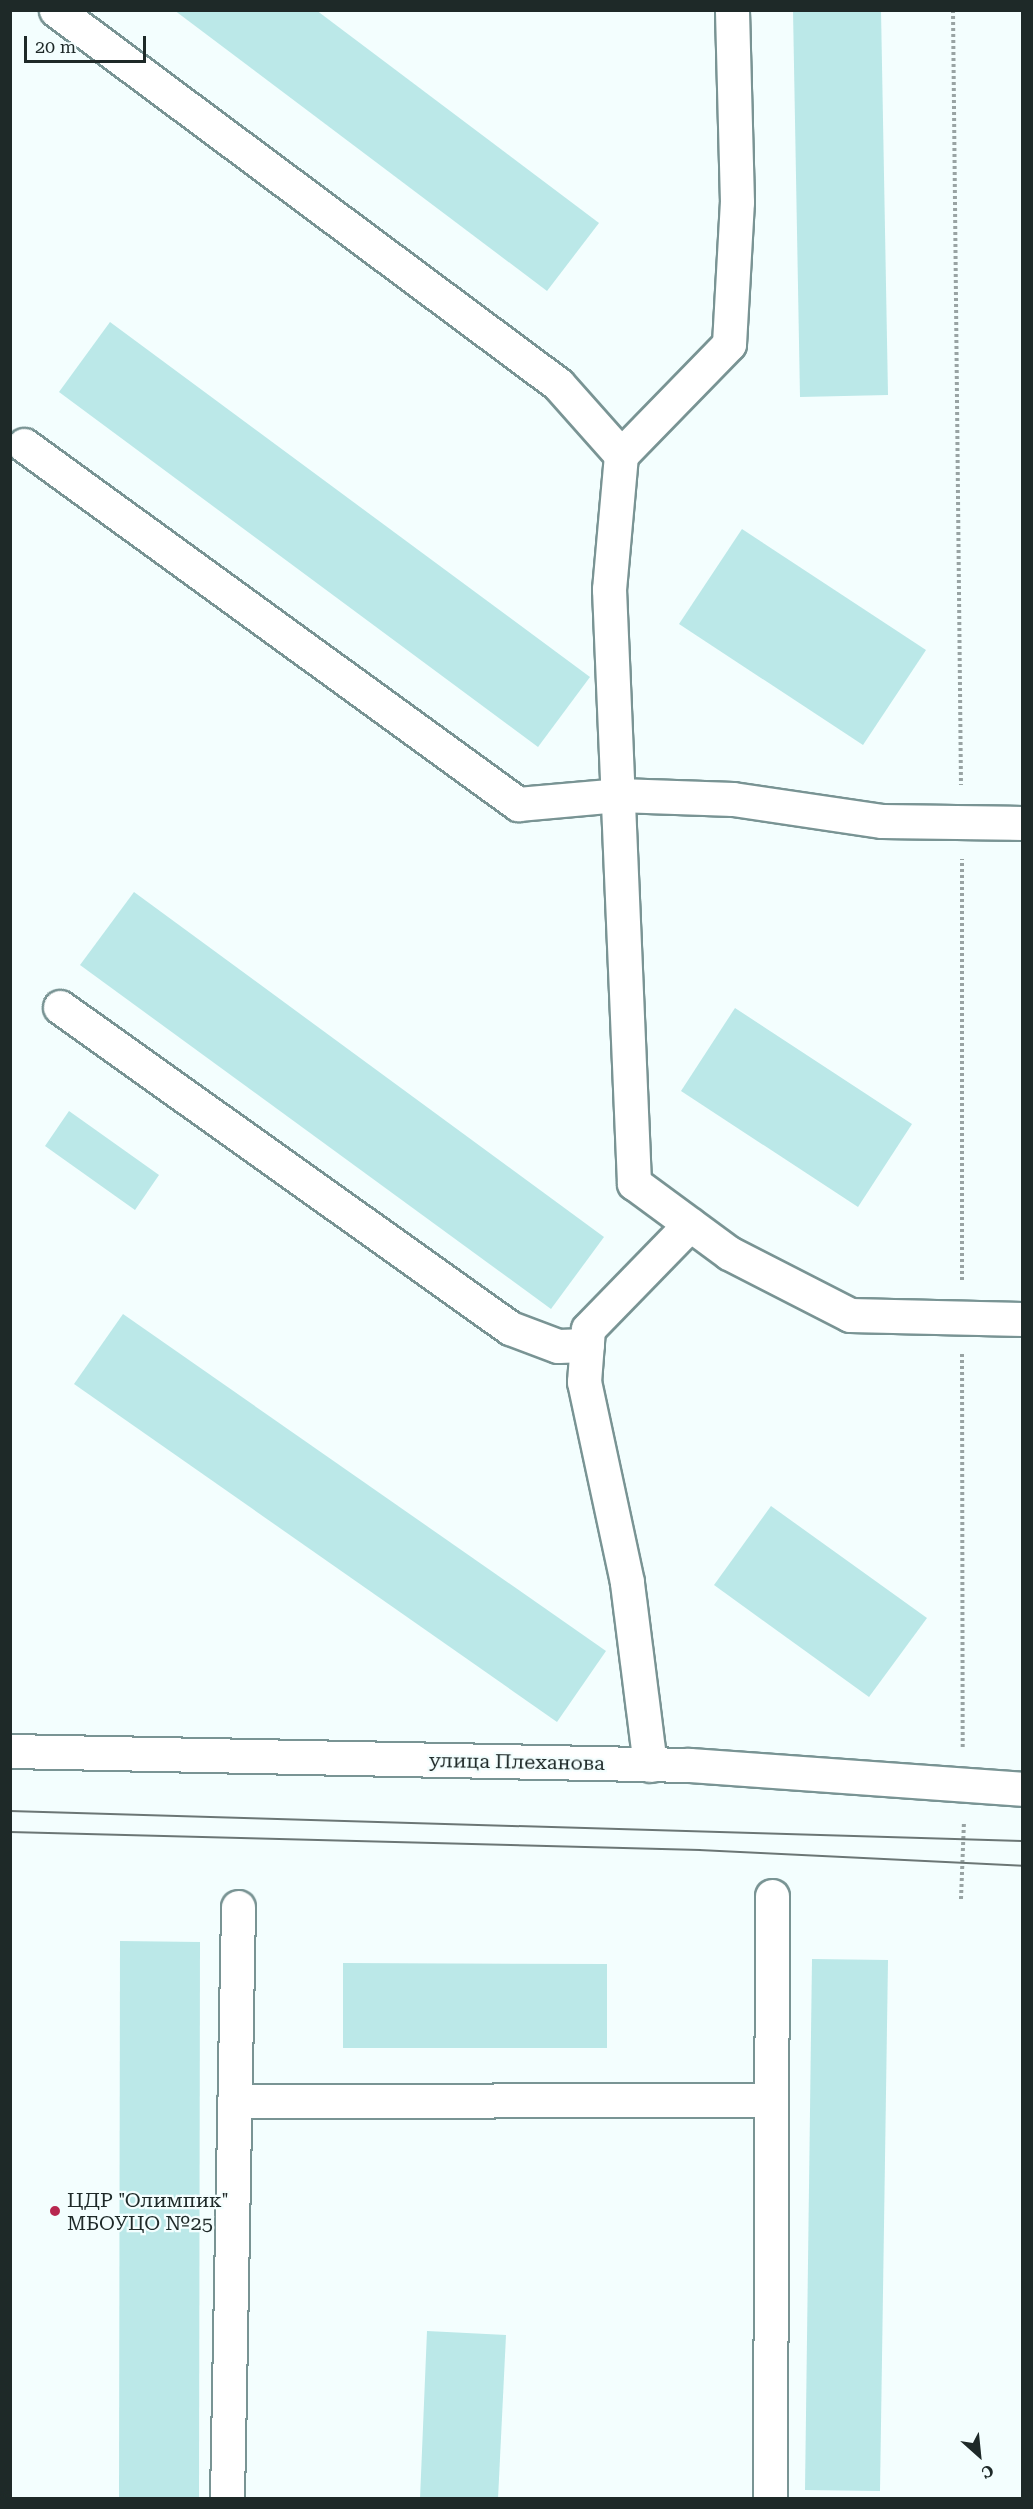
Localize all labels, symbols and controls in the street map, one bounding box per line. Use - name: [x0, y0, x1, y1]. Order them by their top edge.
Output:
- scale bar: [27, 24, 148, 62]
- text: 20 m: [35, 36, 76, 57]
- street label: улица Плеханова: [429, 1748, 605, 1776]
- place label: ЦДР "Олимпик" МБОУЦО №25: [67, 2188, 229, 2235]
- marker: ЦДР "Олимпик" МБОУЦО №25: [48, 2204, 62, 2218]
- north arrow: [949, 2425, 1009, 2485]
- text: С: [978, 2460, 997, 2482]

